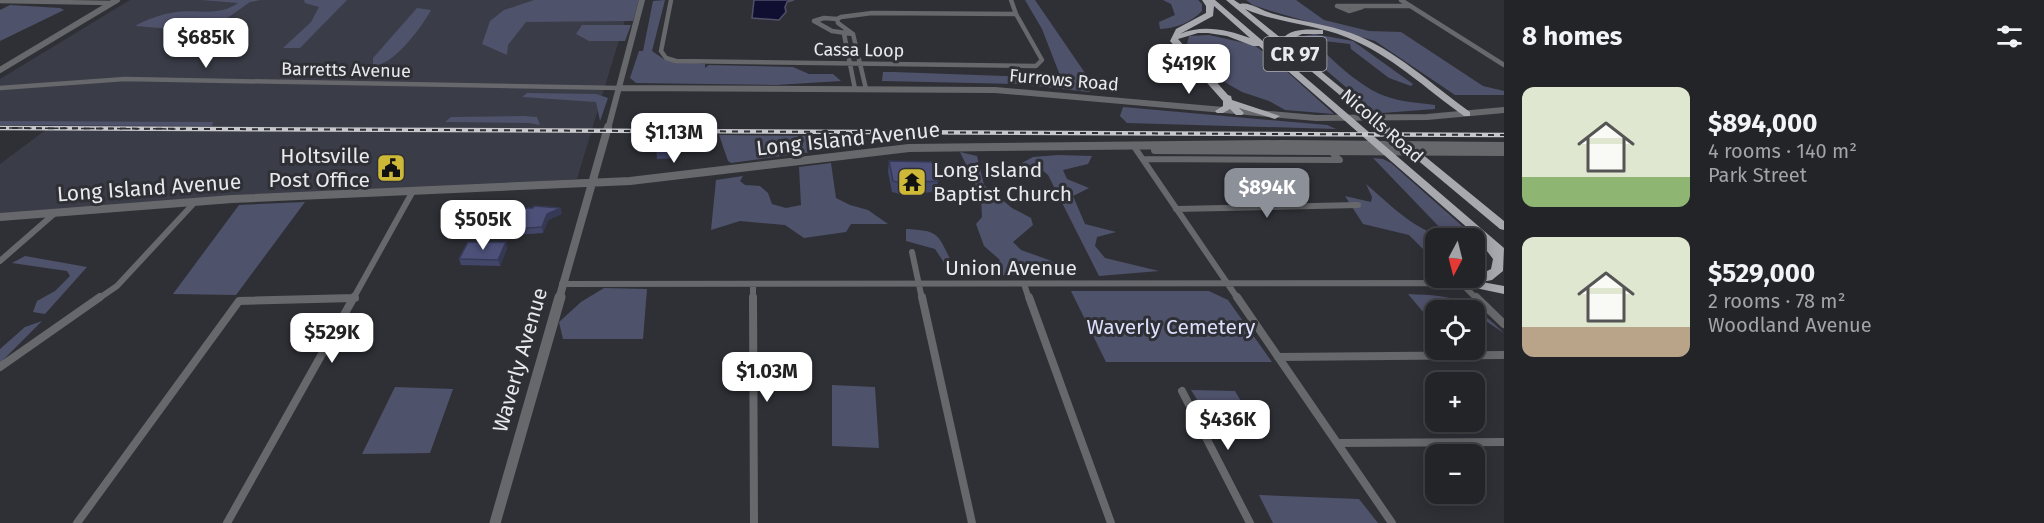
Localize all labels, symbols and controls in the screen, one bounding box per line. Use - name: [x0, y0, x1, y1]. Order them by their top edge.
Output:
- pin: $685K: [164, 18, 248, 69]
- icon: filters: [1993, 20, 2026, 53]
- text: 8 homes: [1522, 21, 1622, 52]
- text: $685K: [177, 25, 235, 49]
- road number: CR 97: [1264, 37, 1326, 71]
- street label: Cassa Loop: [813, 38, 905, 62]
- pin: $419K: [1147, 44, 1231, 95]
- text: $419K: [1162, 51, 1216, 75]
- street label: Barretts Avenue: [281, 58, 411, 82]
- street label: Furrows Road: [1008, 64, 1120, 96]
- street label: Nicolls Road: [1337, 84, 1427, 168]
- text: $894,000: [1708, 108, 1817, 139]
- icon: home: [1570, 111, 1642, 183]
- pin: $1.13M: [625, 113, 723, 164]
- street label: Long Island Avenue: [755, 116, 941, 162]
- text: $1.13M: [645, 120, 703, 144]
- text: 4 rooms · 140 m²: [1708, 139, 1857, 163]
- place label: Holtsville Post Office: [269, 143, 370, 193]
- public building icon: Holtsville Post Office: [375, 152, 407, 184]
- place label: Long Island Baptist Church: [933, 157, 1072, 207]
- text: Park Street: [1708, 163, 1807, 187]
- temple icon: Long Island Baptist Church: [896, 166, 928, 198]
- pin: $894K: [1225, 168, 1309, 219]
- street label: Long Island Avenue: [56, 169, 242, 207]
- text: $894K: [1238, 175, 1296, 199]
- pin: $505K: [441, 200, 525, 251]
- text: $505K: [455, 207, 511, 231]
- north arrow: [1425, 228, 1485, 288]
- map controls: [1425, 228, 1485, 504]
- street label: Union Avenue: [945, 255, 1077, 281]
- text: $529,000: [1708, 258, 1815, 289]
- icon: home: [1570, 261, 1642, 333]
- street label: Waverly Avenue: [487, 285, 553, 435]
- text: 2 rooms · 78 m²: [1708, 289, 1845, 313]
- button: locate: [1425, 300, 1485, 360]
- pin: $529K: [290, 313, 374, 364]
- text: Woodland Avenue: [1708, 313, 1872, 337]
- park label: Waverly Cemetery: [1087, 314, 1256, 340]
- text: $529K: [304, 320, 360, 344]
- pin: $1.03M: [718, 352, 816, 403]
- text: $1.03M: [736, 359, 798, 383]
- button: +: [1425, 372, 1485, 432]
- pin: $436K: [1186, 400, 1270, 451]
- text: $436K: [1200, 407, 1256, 431]
- button: −: [1425, 444, 1485, 504]

